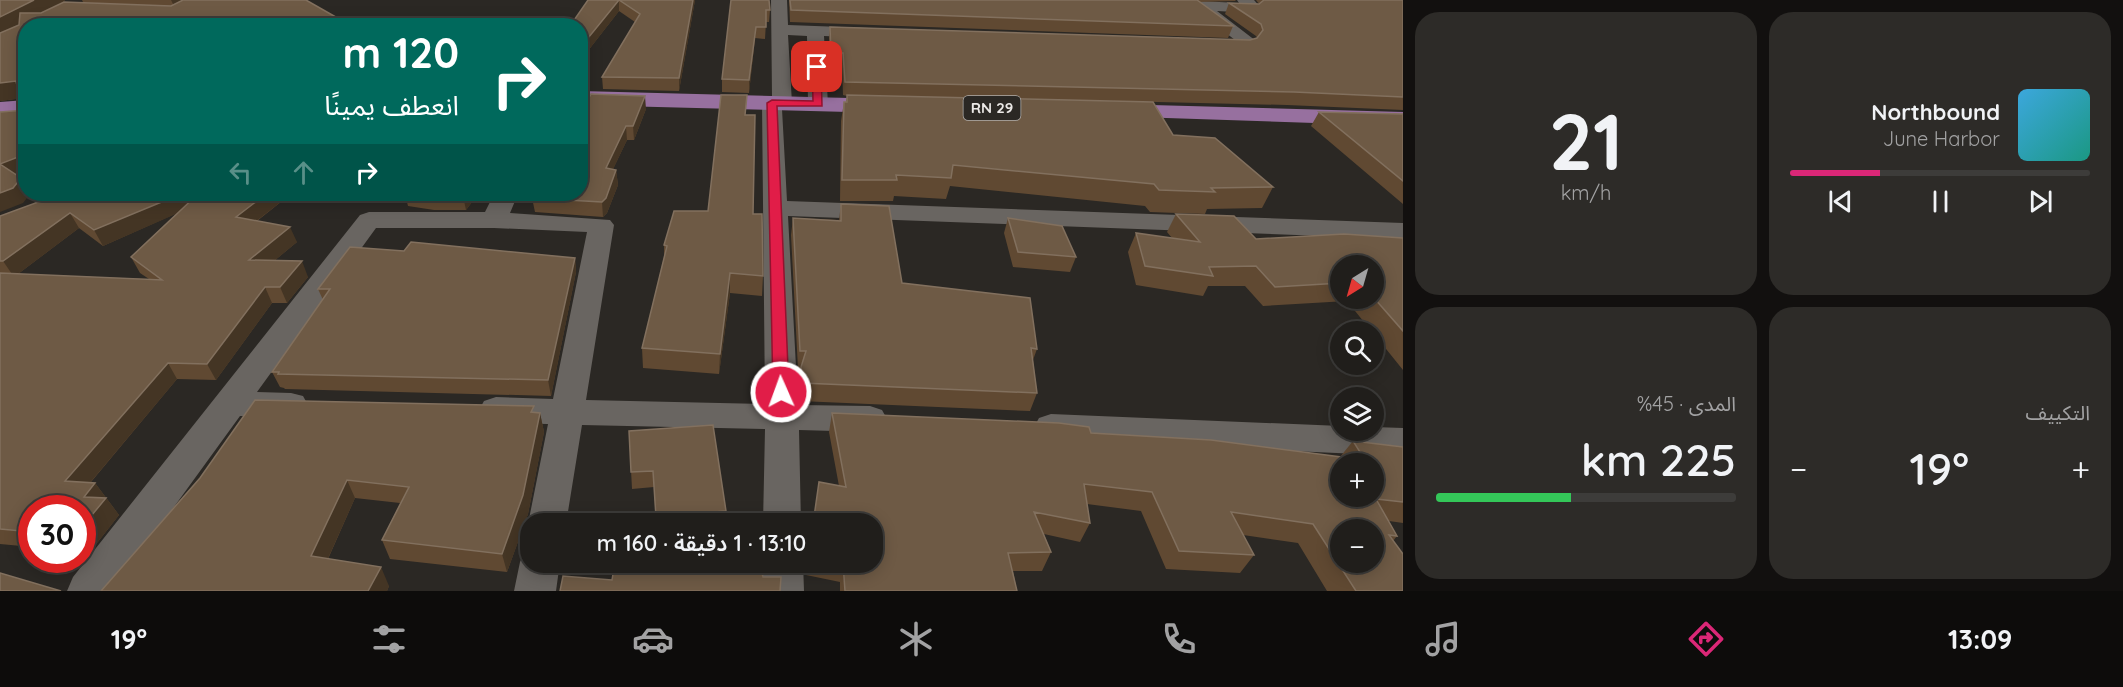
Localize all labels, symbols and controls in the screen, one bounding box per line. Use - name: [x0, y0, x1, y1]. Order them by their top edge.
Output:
- text: 120 m: [342, 26, 459, 79]
- pin: [791, 41, 842, 92]
- icon: right: [480, 42, 558, 120]
- icon: arrive: [800, 50, 833, 83]
- text: انعطف يمينًا: [324, 88, 459, 122]
- text: 21: [1549, 92, 1623, 190]
- road number: RN 29: [964, 96, 1020, 120]
- text: Northbound: [1871, 98, 2000, 126]
- text: June Harbor: [1883, 126, 2000, 151]
- icon: left: [224, 156, 257, 189]
- icon: ahead: [287, 156, 320, 189]
- icon: right: [350, 156, 383, 189]
- text: km/h: [1561, 180, 1611, 205]
- icon: previous: [1824, 185, 1857, 218]
- icon: pause: [1924, 185, 1957, 218]
- icon: next: [2024, 185, 2057, 218]
- north arrow: [1330, 255, 1384, 309]
- map controls: [1330, 255, 1384, 573]
- button: search: [1330, 321, 1384, 375]
- position arrow: [749, 360, 813, 424]
- button: layers: [1330, 387, 1384, 441]
- text: المدى · 45%: [1637, 391, 1736, 416]
- text: التكييف: [2026, 400, 2090, 425]
- text: 225 km: [1581, 431, 1736, 487]
- text: 19°: [1910, 440, 1969, 496]
- text: −: [1790, 448, 1807, 489]
- text: +: [2071, 448, 2090, 489]
- button: +: [1330, 453, 1384, 507]
- speed limit sign: 30: [18, 495, 96, 573]
- button: −: [1330, 519, 1384, 573]
- text: 13:10 · 1 دقيقة · 160 m: [597, 529, 806, 557]
- icon: filters: [368, 618, 410, 660]
- icon: car: [632, 618, 674, 660]
- icon: climate: [895, 618, 937, 660]
- icon: phone: [1158, 618, 1200, 660]
- icon: music: [1422, 618, 1464, 660]
- icon: directions: [1685, 618, 1727, 660]
- text: 19°: [111, 622, 147, 656]
- text: 13:09: [1948, 622, 2012, 656]

